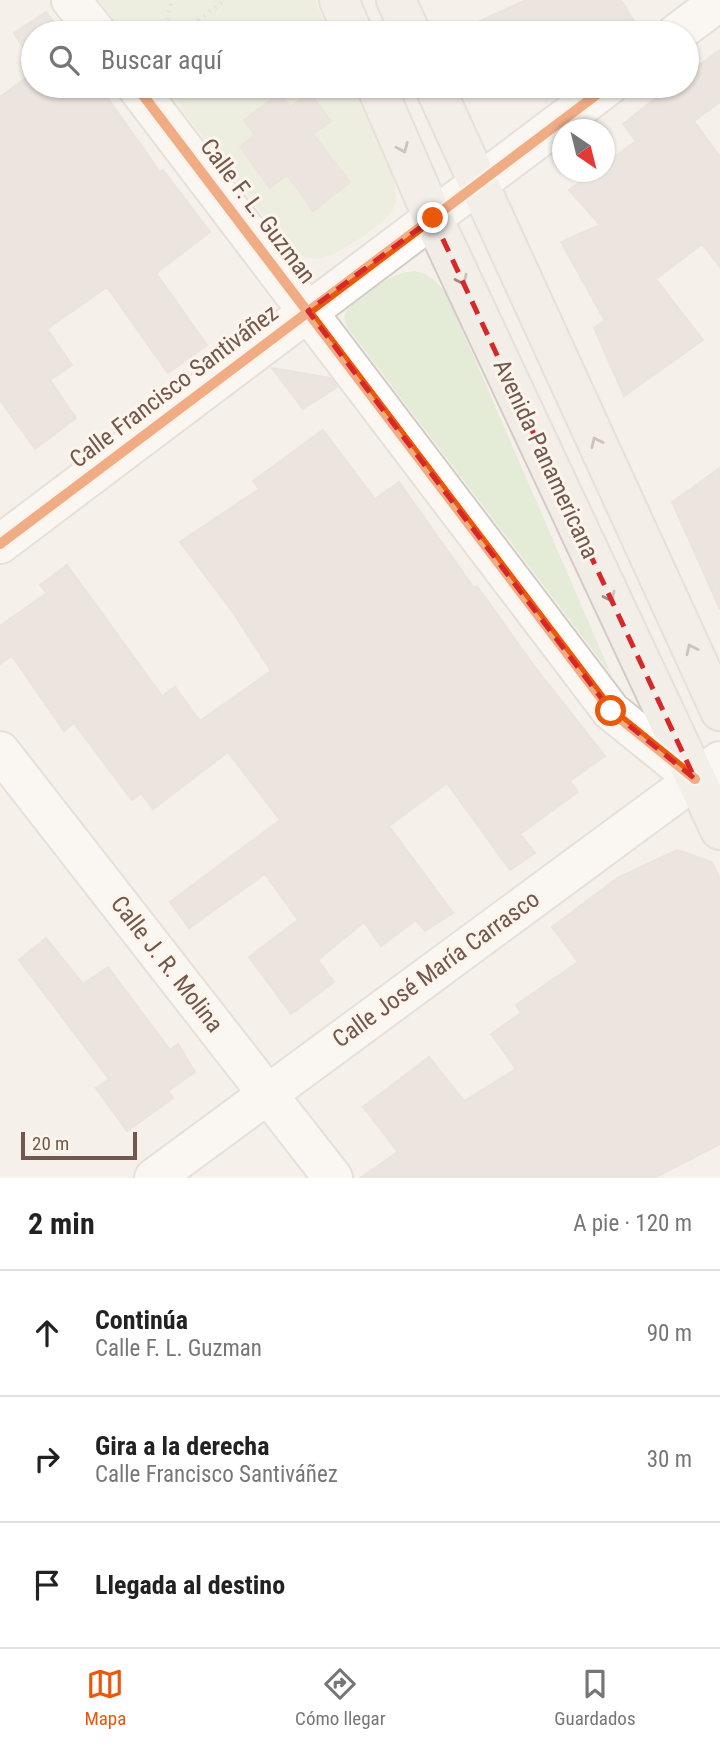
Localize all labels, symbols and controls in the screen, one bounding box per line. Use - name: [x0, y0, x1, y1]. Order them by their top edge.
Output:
- search box: [21, 21, 699, 98]
- icon: search: [45, 41, 83, 79]
- text: Buscar aquí: [101, 45, 222, 75]
- north arrow: [552, 119, 615, 182]
- street label: Calle F. L. Guzman: [194, 133, 322, 289]
- one-way arrow: [395, 141, 409, 154]
- route end: [417, 202, 448, 233]
- one-way arrow: [454, 273, 468, 285]
- street label: Calle Francisco Santiváñez: [64, 299, 284, 473]
- street label: Avenida Panamericana: [488, 355, 604, 563]
- one-way arrow: [590, 437, 604, 450]
- one-way arrow: [602, 590, 616, 602]
- one-way arrow: [686, 644, 700, 656]
- route start: [595, 695, 626, 726]
- street label: Calle José María Carrasco: [327, 885, 545, 1053]
- street label: Calle J. R. Molina: [105, 890, 229, 1038]
- scale bar: [21, 1129, 136, 1161]
- text: 20 m: [32, 1132, 69, 1155]
- text: 2 min: [28, 1206, 95, 1241]
- text: A pie · 120 m: [573, 1210, 692, 1237]
- text: Continúa: [95, 1305, 188, 1335]
- icon: ahead: [28, 1314, 66, 1352]
- text: 90 m: [647, 1320, 692, 1347]
- text: Calle F. L. Guzman: [95, 1335, 262, 1362]
- text: Gira a la derecha: [95, 1431, 269, 1461]
- icon: right: [28, 1440, 66, 1478]
- text: 30 m: [647, 1446, 692, 1473]
- text: Calle Francisco Santiváñez: [95, 1461, 338, 1488]
- icon: arrive: [28, 1566, 66, 1604]
- text: Llegada al destino: [95, 1570, 285, 1600]
- tab: Mapa: [84, 1665, 126, 1730]
- tab: Cómo llegar: [295, 1665, 386, 1730]
- tab: Guardados: [554, 1665, 636, 1730]

